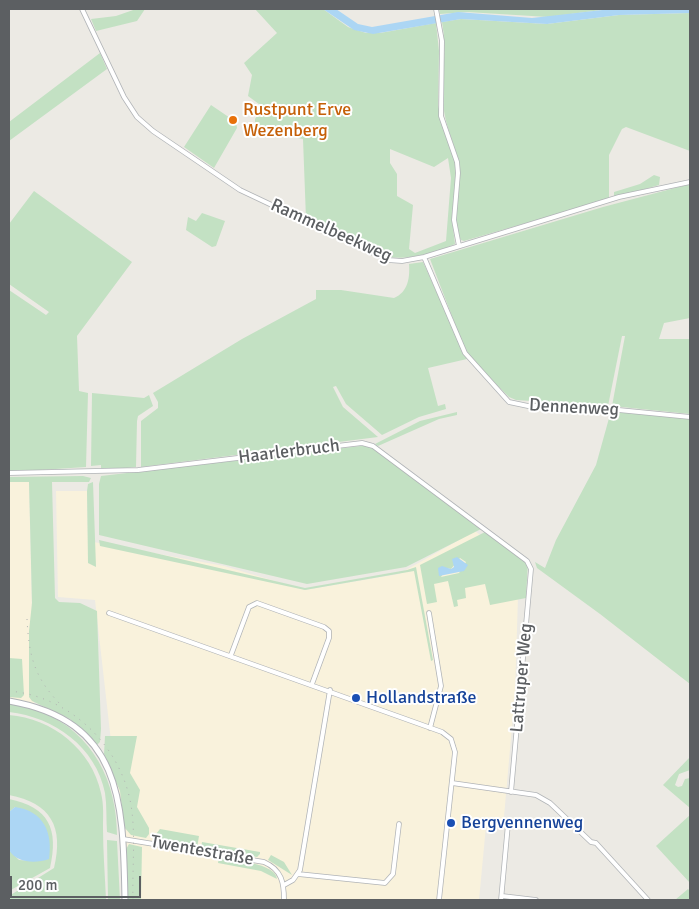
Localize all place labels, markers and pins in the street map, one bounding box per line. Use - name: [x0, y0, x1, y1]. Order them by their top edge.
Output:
- place label: Rustpunt Erve Wezenberg: [243, 99, 351, 142]
- marker: Rustpunt Erve Wezenberg: [227, 114, 239, 126]
- place label: Hollandstraße: [366, 687, 476, 709]
- marker: Hollandstraße: [350, 692, 362, 704]
- place label: Bergvennenweg: [461, 812, 583, 834]
- marker: Bergvennenweg: [445, 817, 457, 829]

